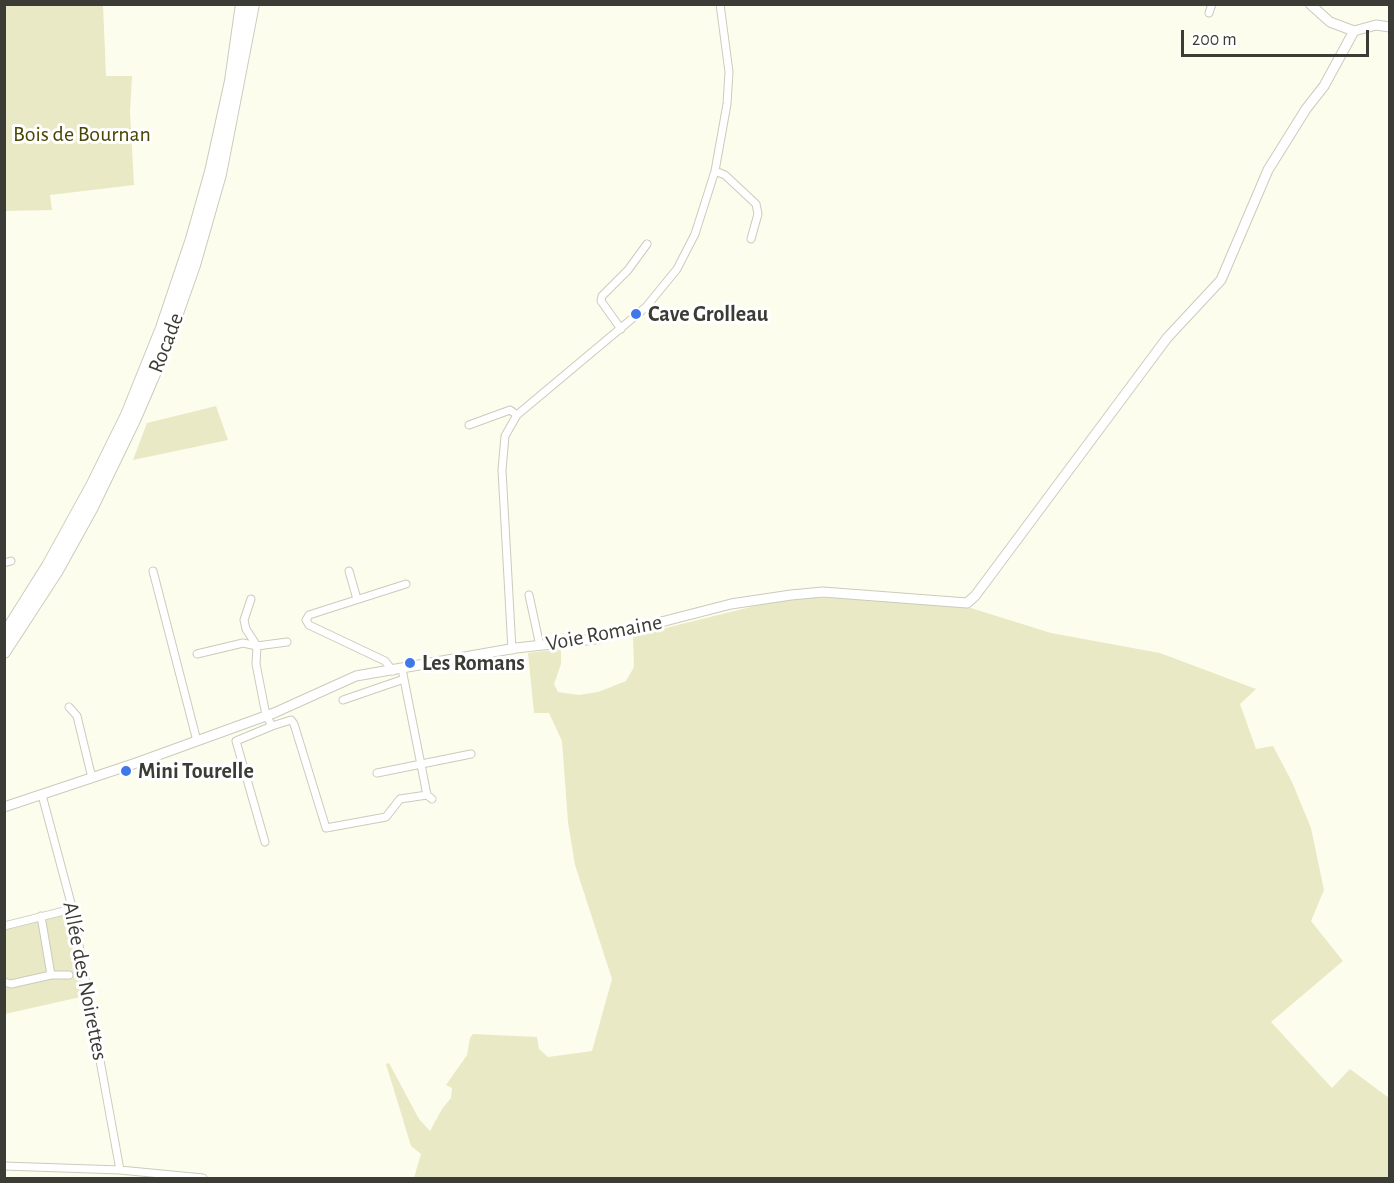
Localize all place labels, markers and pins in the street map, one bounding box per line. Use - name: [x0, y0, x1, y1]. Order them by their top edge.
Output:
- place label: Cave Grolleau: [648, 301, 768, 327]
- marker: Cave Grolleau: [629, 307, 643, 321]
- place label: Les Romans: [422, 650, 525, 676]
- marker: Les Romans: [403, 656, 417, 670]
- place label: Mini Tourelle: [138, 758, 254, 784]
- marker: Mini Tourelle: [119, 764, 133, 778]

